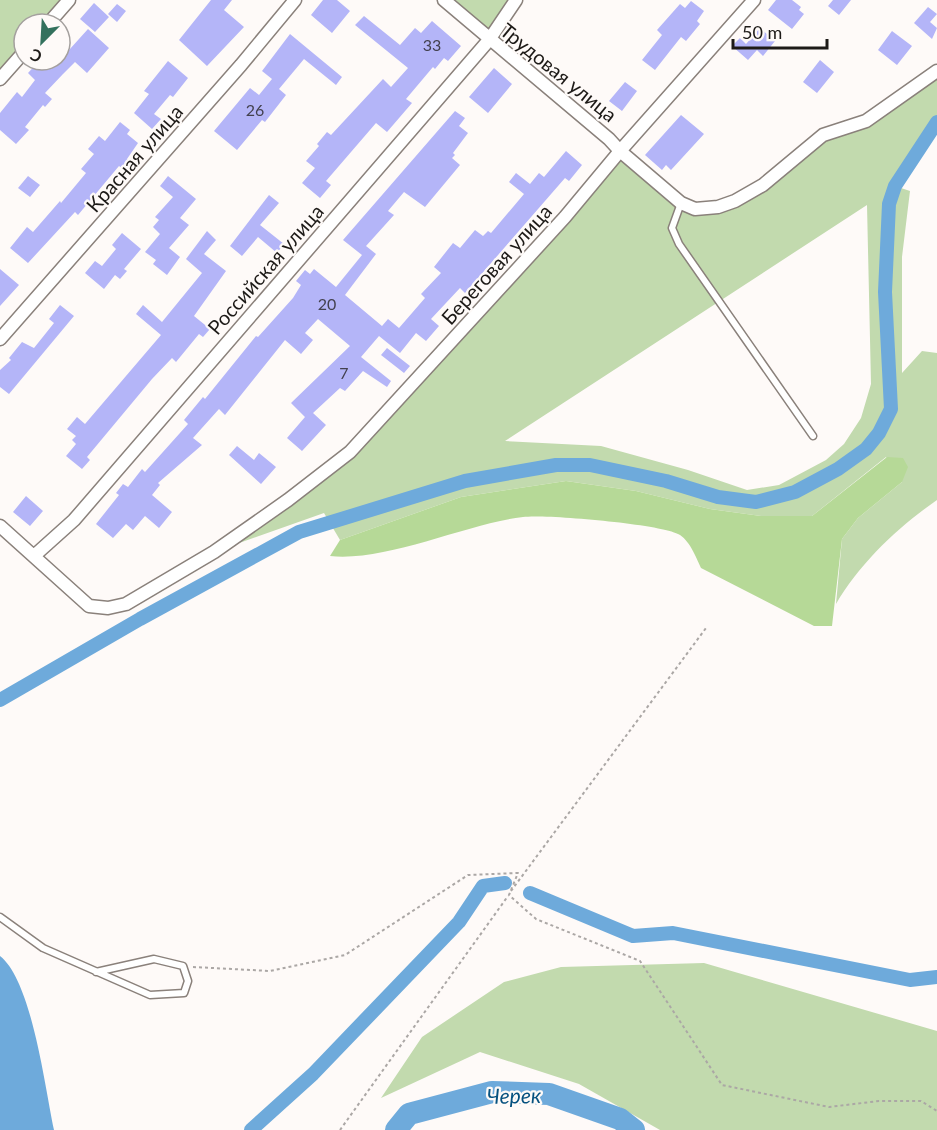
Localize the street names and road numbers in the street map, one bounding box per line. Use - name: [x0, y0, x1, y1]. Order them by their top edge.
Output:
- street label: Трудовая улица: [496, 18, 622, 126]
- street label: Красная улица: [81, 99, 187, 217]
- street label: Российская улица: [202, 199, 328, 339]
- street label: Береговая улица: [436, 199, 556, 329]

